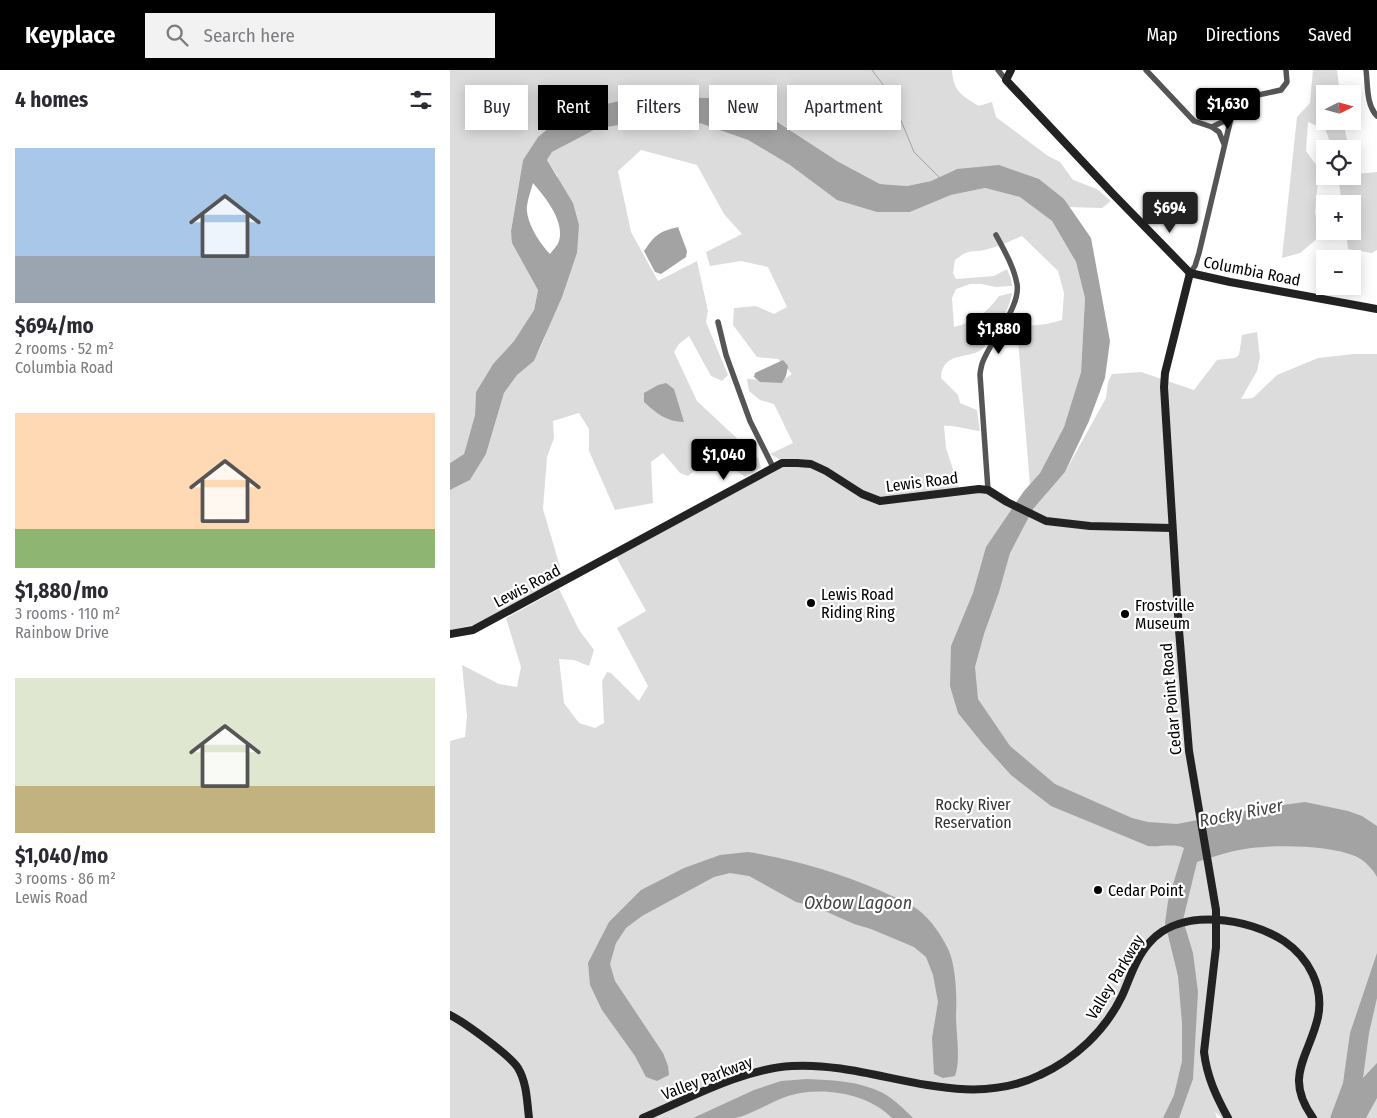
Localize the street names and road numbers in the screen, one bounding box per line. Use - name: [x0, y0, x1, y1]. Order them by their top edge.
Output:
- street label: Columbia Road: [1202, 252, 1302, 290]
- street label: Lewis Road: [885, 468, 959, 496]
- street label: Lewis Road: [490, 560, 564, 612]
- street label: Cedar Point Road: [1157, 642, 1185, 756]
- street label: Valley Parkway: [1082, 930, 1148, 1023]
- street label: Valley Parkway: [659, 1052, 756, 1104]

